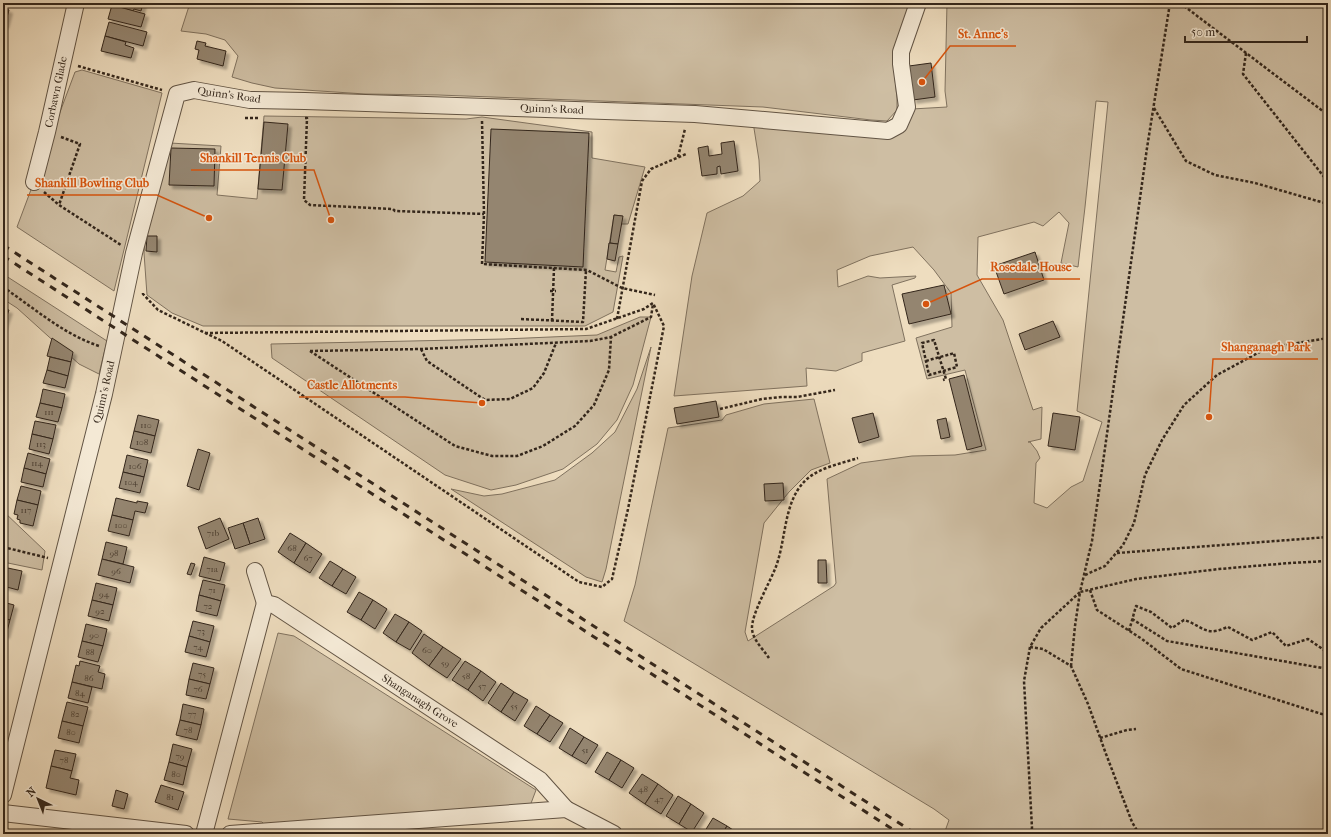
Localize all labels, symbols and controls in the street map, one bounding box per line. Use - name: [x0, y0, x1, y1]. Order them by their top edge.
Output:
- scale bar: [1185, 18, 1307, 44]
- callout: St. Anne's: [950, 22, 1016, 46]
- text: 50 m: [1191, 25, 1215, 39]
- text: St. Anne's: [958, 27, 1009, 41]
- street label: Corbawn Glade: [42, 55, 70, 129]
- street label: Quinn's Road: [196, 84, 263, 106]
- street label: Quinn's Road: [520, 101, 585, 117]
- callout: Shankill Tennis Club: [191, 146, 314, 170]
- text: Shankill Tennis Club: [200, 151, 307, 165]
- callout: Shankill Bowling Club: [27, 171, 157, 195]
- text: Shankill Bowling Club: [35, 176, 150, 191]
- callout: Rosedale House: [982, 255, 1080, 279]
- text: Rosedale House: [990, 260, 1072, 274]
- callout: Shanganagh Park: [1213, 335, 1318, 359]
- text: Shanganagh Park: [1221, 340, 1312, 355]
- street label: Quinn's Road: [90, 358, 118, 425]
- callout: Castle Allotments: [299, 373, 405, 397]
- text: Castle Allotments: [307, 378, 398, 392]
- house number: 111: [44, 407, 54, 417]
- house number: 110: [140, 420, 152, 430]
- house number: 108: [136, 437, 149, 447]
- house number: 113: [36, 439, 46, 449]
- house number: 114: [31, 458, 44, 468]
- house number: 106: [129, 461, 142, 471]
- house number: 104: [124, 477, 138, 487]
- house number: 117: [21, 505, 32, 515]
- house number: 100: [114, 520, 128, 530]
- house number: 71b: [207, 528, 219, 538]
- house number: 68: [287, 543, 297, 553]
- house number: 98: [109, 548, 119, 558]
- house number: 67: [303, 553, 313, 563]
- house number: 71a: [206, 564, 219, 574]
- house number: 96: [111, 566, 121, 576]
- house number: 71: [208, 585, 216, 595]
- house number: 94: [99, 589, 110, 599]
- house number: 72: [204, 601, 213, 611]
- house number: 92: [95, 606, 105, 616]
- house number: 73: [197, 626, 205, 636]
- house number: 90: [89, 630, 99, 640]
- house number: 74: [193, 642, 203, 652]
- house number: 60: [422, 645, 432, 655]
- house number: 88: [85, 647, 95, 657]
- house number: 59: [441, 658, 450, 668]
- house number: 75: [198, 669, 206, 679]
- street label: Shanganagh Grove: [379, 671, 461, 731]
- house number: 58: [462, 671, 471, 681]
- house number: 86: [84, 673, 94, 683]
- house number: 57: [478, 681, 487, 691]
- house number: 76: [193, 684, 203, 694]
- house number: 84: [75, 688, 86, 698]
- house number: 55: [510, 701, 518, 711]
- house number: 82: [70, 709, 80, 719]
- house number: 77: [188, 709, 197, 719]
- house number: 78: [184, 725, 193, 735]
- house number: 80: [66, 727, 76, 737]
- house number: 51: [581, 745, 589, 755]
- house number: 79: [175, 751, 185, 761]
- house number: 78: [60, 755, 69, 765]
- house number: 80: [171, 769, 181, 779]
- north arrow: [18, 779, 58, 819]
- text: N: [24, 784, 39, 800]
- house number: 48: [638, 784, 648, 794]
- house number: 81: [166, 792, 174, 802]
- house number: 47: [654, 794, 664, 804]

